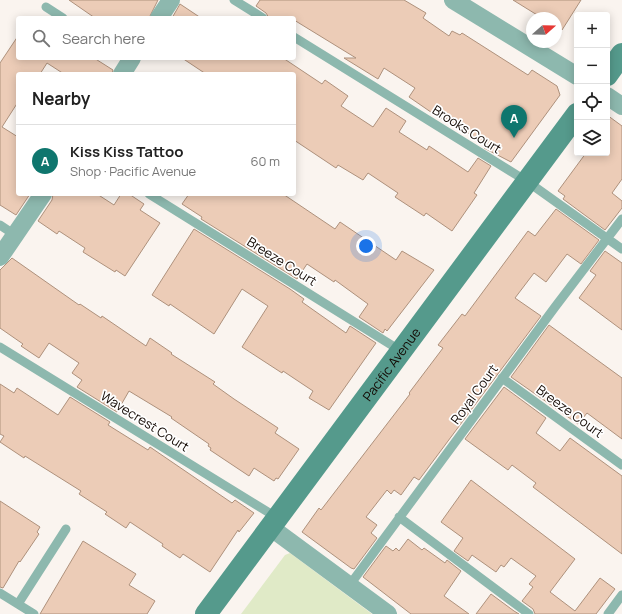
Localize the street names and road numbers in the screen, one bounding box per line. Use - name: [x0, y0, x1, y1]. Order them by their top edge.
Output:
- street label: Brooks Court: [429, 101, 505, 157]
- street label: Breeze Court: [244, 232, 320, 290]
- street label: Pacific Avenue: [358, 324, 425, 405]
- street label: Royal Court: [446, 361, 502, 427]
- street label: Breeze Court: [533, 381, 607, 441]
- street label: Wavecrest Court: [97, 387, 193, 455]

